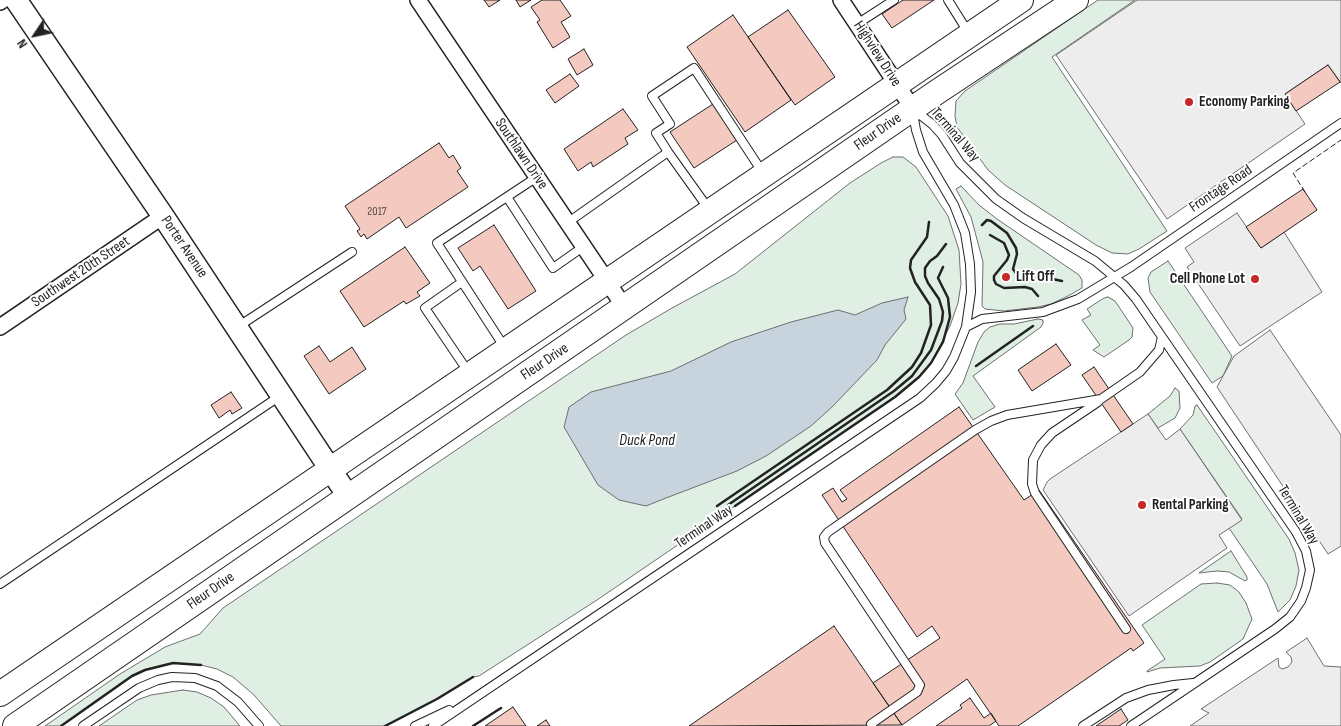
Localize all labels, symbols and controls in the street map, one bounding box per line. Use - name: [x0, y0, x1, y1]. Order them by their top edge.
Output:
- north arrow: [10, 10, 60, 60]
- street label: Highview Drive: [849, 18, 905, 90]
- text: N: [13, 36, 31, 52]
- place label: Economy Parking: [1199, 93, 1290, 111]
- marker: Economy Parking: [1183, 96, 1195, 108]
- street label: Terminal Way: [927, 104, 983, 166]
- street label: Fleur Drive: [851, 109, 905, 155]
- street label: Southlawn Drive: [491, 115, 551, 193]
- street label: Frontage Road: [1186, 161, 1256, 217]
- house number: 2017: [367, 205, 387, 219]
- street label: Porter Avenue: [157, 213, 211, 281]
- street label: Southwest 20th Street: [28, 233, 134, 311]
- place label: Lift Off: [1016, 268, 1054, 286]
- place label: Cell Phone Lot: [1170, 270, 1245, 288]
- marker: Lift Off: [1000, 271, 1012, 283]
- marker: Cell Phone Lot: [1249, 273, 1261, 285]
- street label: Fleur Drive: [518, 340, 572, 384]
- water label: Duck Pond: [619, 431, 675, 451]
- street label: Terminal Way: [1273, 482, 1323, 548]
- place label: Rental Parking: [1152, 496, 1229, 514]
- marker: Rental Parking: [1136, 499, 1148, 511]
- street label: Terminal Way: [672, 501, 736, 553]
- street label: Fleur Drive: [184, 568, 238, 614]

